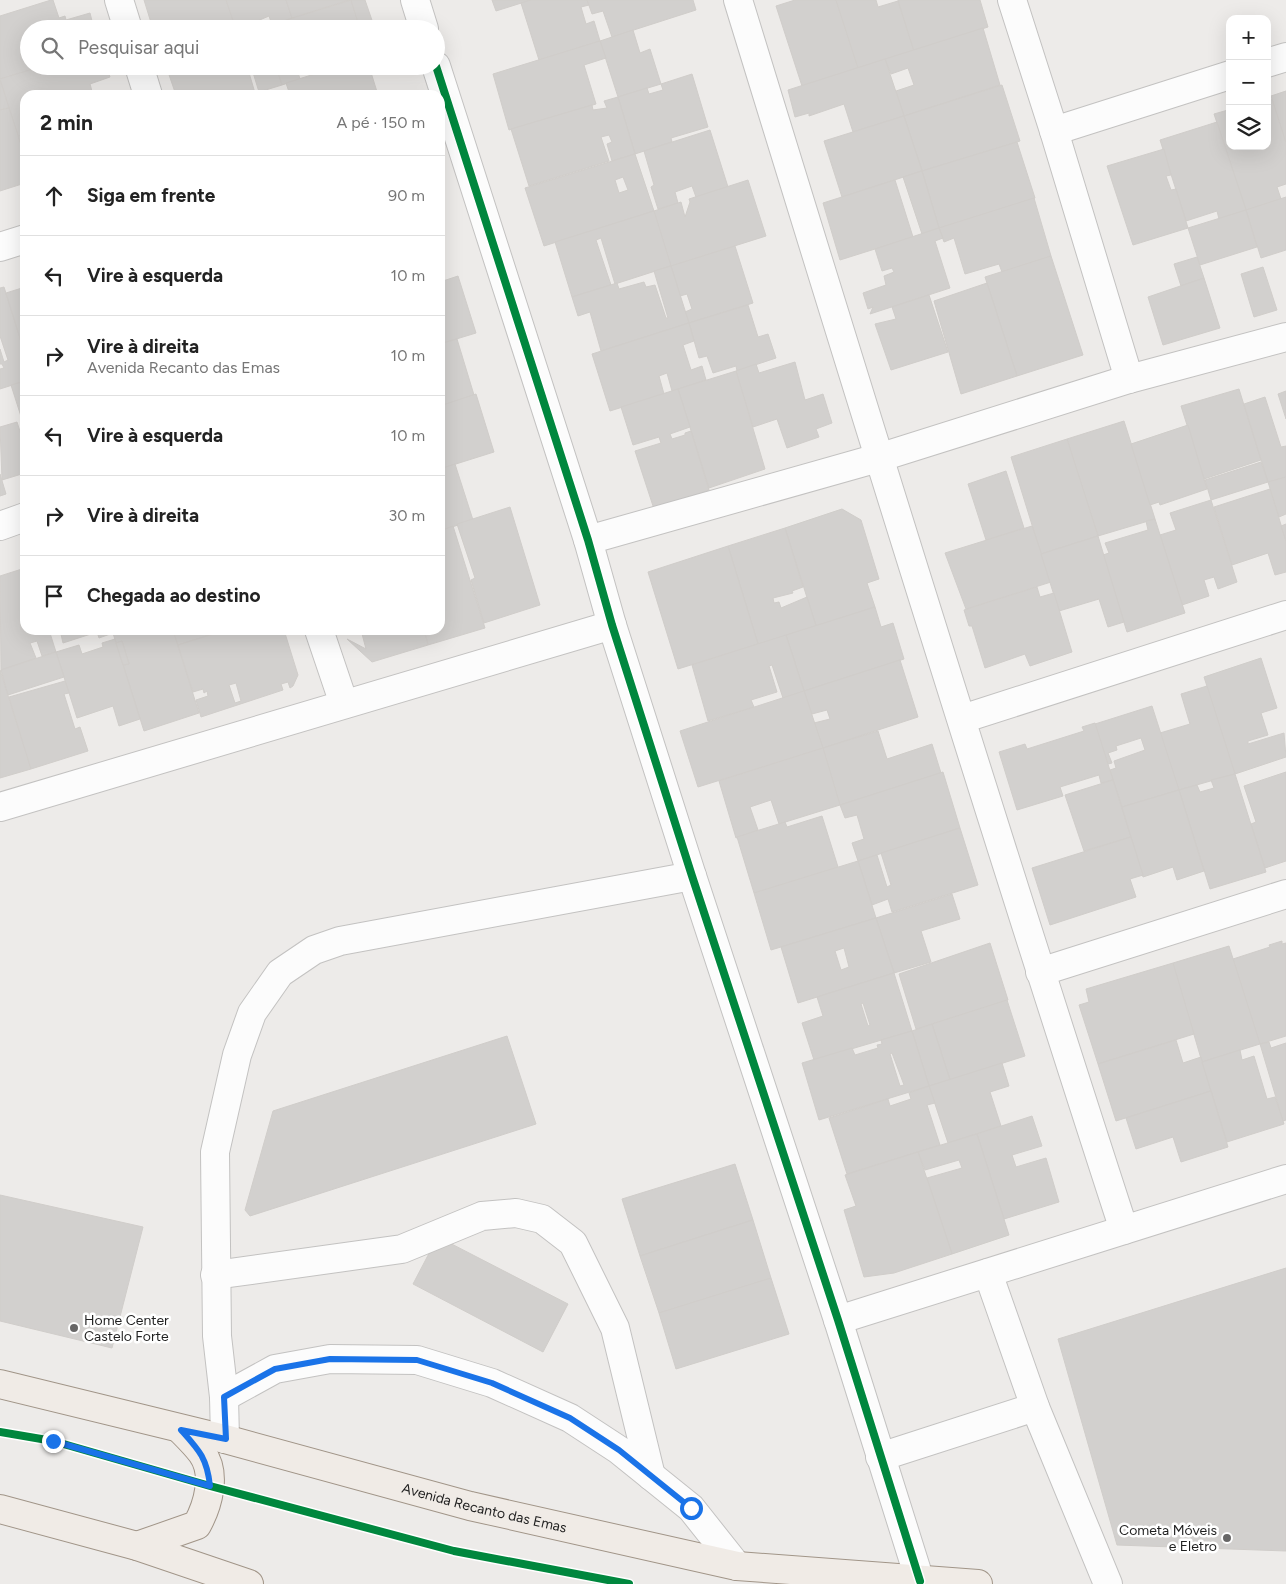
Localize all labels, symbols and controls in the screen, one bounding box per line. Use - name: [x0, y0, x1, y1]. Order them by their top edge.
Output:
- map controls: [1226, 15, 1271, 150]
- button: +: [1226, 15, 1271, 60]
- search box: [20, 20, 445, 75]
- icon: search: [38, 34, 66, 62]
- text: Pesquisar aqui: [78, 36, 199, 59]
- button: −: [1226, 60, 1271, 105]
- button: layers: [1226, 105, 1271, 150]
- text: 2 min: [40, 110, 93, 135]
- text: A pé · 150 m: [336, 113, 425, 132]
- icon: ahead: [40, 182, 68, 210]
- text: Siga em frente: [87, 184, 215, 207]
- text: 90 m: [388, 186, 425, 205]
- icon: left: [40, 262, 68, 290]
- text: Vire à esquerda: [87, 264, 223, 287]
- text: 10 m: [391, 266, 425, 285]
- text: Vire à direita: [87, 335, 199, 358]
- icon: right: [40, 342, 68, 370]
- text: 10 m: [391, 346, 425, 365]
- text: Avenida Recanto das Emas: [87, 358, 280, 377]
- icon: left: [40, 422, 68, 450]
- text: Vire à esquerda: [87, 424, 223, 447]
- text: 10 m: [391, 426, 425, 445]
- icon: right: [40, 502, 68, 530]
- text: Vire à direita: [87, 504, 199, 527]
- text: 30 m: [388, 506, 425, 525]
- icon: arrive: [40, 582, 68, 610]
- text: Chegada ao destino: [87, 584, 260, 607]
- place label: Home Center Castelo Forte: [84, 1312, 169, 1345]
- marker: Home Center Castelo Forte: [68, 1322, 80, 1334]
- route end: [42, 1430, 65, 1453]
- street label: Avenida Recanto das Emas: [400, 1480, 568, 1536]
- route start: [680, 1497, 703, 1520]
- place label: Cometa Móveis e Eletro: [1119, 1522, 1217, 1555]
- marker: Cometa Móveis e Eletro: [1221, 1532, 1233, 1544]

